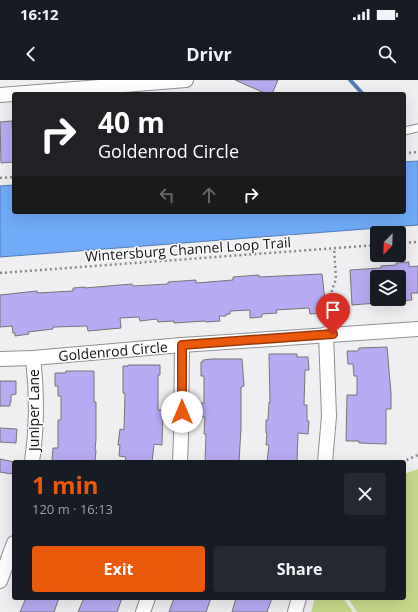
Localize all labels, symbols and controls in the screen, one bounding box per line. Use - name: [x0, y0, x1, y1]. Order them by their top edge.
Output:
- text: 16:12: [20, 4, 59, 24]
- text: Drivr: [186, 42, 232, 66]
- icon: back: [20, 43, 42, 65]
- icon: search: [376, 43, 398, 65]
- text: 40 m: [98, 103, 165, 141]
- icon: right: [32, 108, 84, 160]
- text: Goldenrod Circle: [98, 139, 239, 163]
- icon: left: [156, 184, 178, 206]
- icon: ahead: [198, 184, 220, 206]
- icon: right: [240, 184, 262, 206]
- north arrow: [370, 226, 406, 262]
- map controls: [370, 226, 406, 306]
- street label: Wintersburg Channel Loop Trail: [84, 232, 292, 266]
- button: layers: [370, 270, 406, 306]
- pin: [316, 293, 350, 334]
- icon: arrive: [322, 299, 344, 321]
- street label: Goldenrod Circle: [58, 337, 169, 365]
- street label: Juniper Lane: [24, 369, 43, 453]
- position arrow: [161, 391, 203, 433]
- text: 1 min: [32, 468, 99, 501]
- button: close: [344, 473, 386, 515]
- text: 120 m · 16:13: [32, 500, 113, 518]
- button: Exit: [32, 546, 205, 592]
- button: Share: [213, 546, 386, 592]

